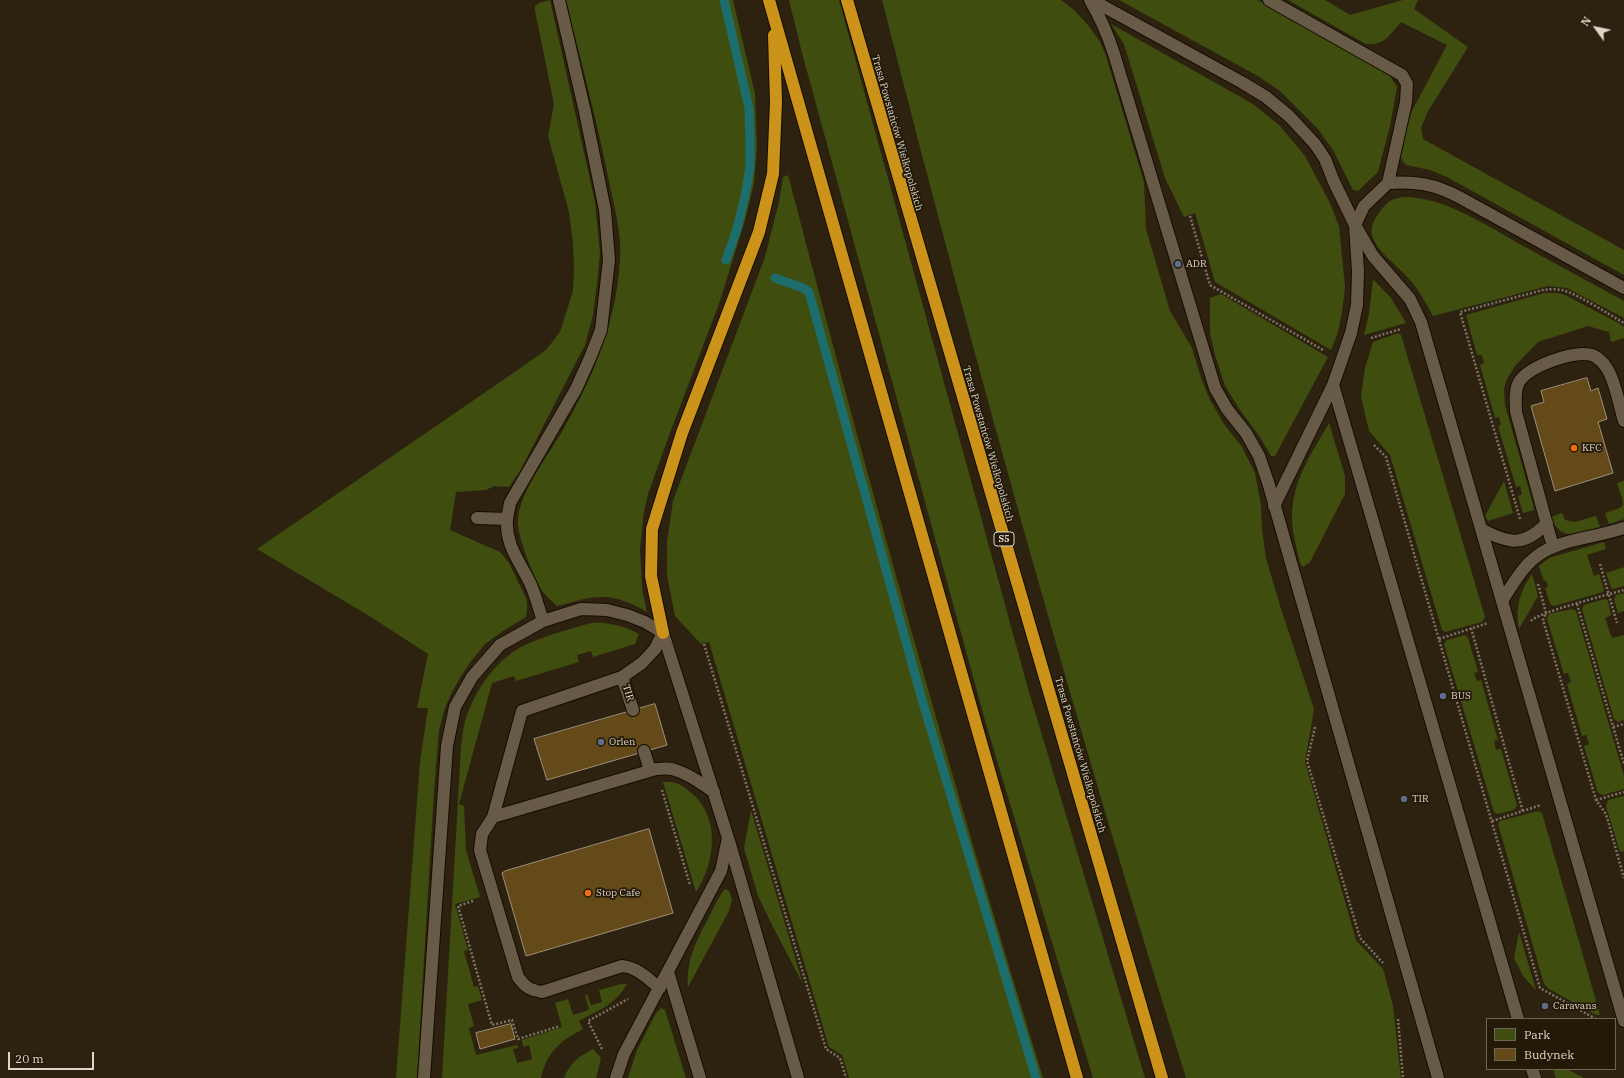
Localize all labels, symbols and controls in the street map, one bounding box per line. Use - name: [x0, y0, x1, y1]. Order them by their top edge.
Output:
- north arrow: [1576, 8, 1616, 48]
- text: N: [1578, 14, 1594, 29]
- street label: Trasa Powstańców Wielkopolskich: [869, 54, 925, 212]
- place label: ADR: [1186, 258, 1207, 270]
- marker: ADR: [1173, 259, 1183, 269]
- street label: Trasa Powstańców Wielkopolskich: [960, 365, 1016, 523]
- place label: KFC: [1582, 442, 1602, 454]
- marker: KFC: [1569, 443, 1579, 453]
- road number: S5: [994, 532, 1014, 546]
- street label: Trasa Powstańców Wielkopolskich: [1052, 676, 1108, 834]
- street label: TIR: [620, 683, 636, 703]
- place label: BUS: [1451, 690, 1471, 702]
- marker: BUS: [1438, 691, 1448, 701]
- place label: Orlen: [609, 736, 635, 748]
- marker: Orlen: [596, 737, 606, 747]
- place label: TIR: [1412, 793, 1429, 805]
- marker: TIR: [1399, 794, 1409, 804]
- place label: Stop Cafe: [596, 887, 640, 899]
- marker: Stop Cafe: [583, 888, 593, 898]
- place label: Caravans: [1553, 1000, 1597, 1012]
- marker: Caravans: [1540, 1001, 1550, 1011]
- legend: [1486, 1018, 1616, 1070]
- text: Park: [1524, 1027, 1550, 1042]
- scale bar: [10, 1044, 96, 1070]
- text: Budynek: [1524, 1047, 1574, 1062]
- text: 20 m: [15, 1051, 44, 1066]

